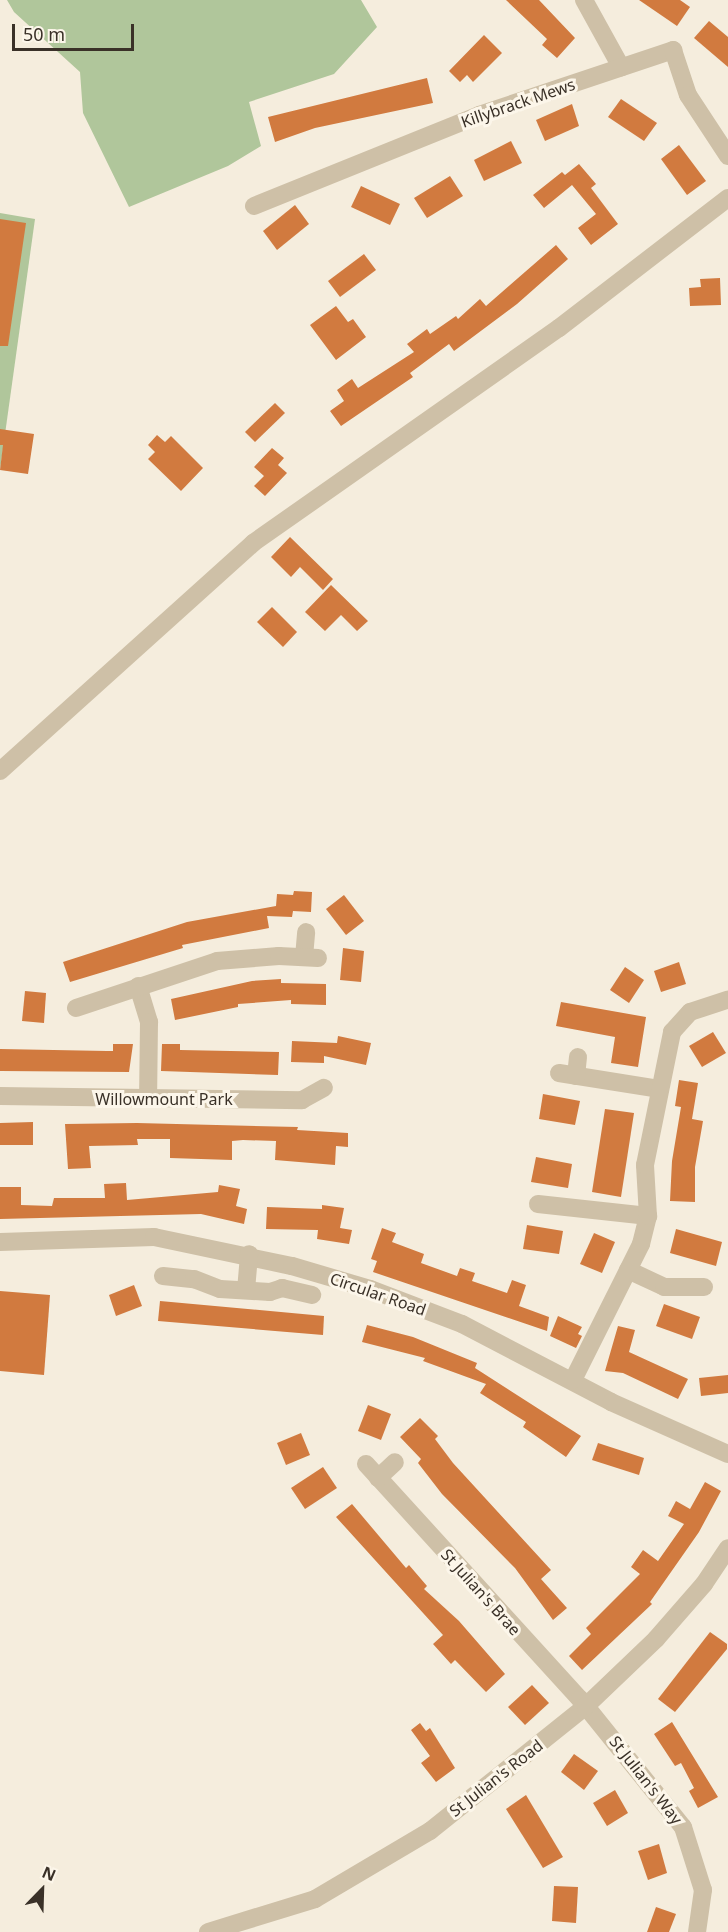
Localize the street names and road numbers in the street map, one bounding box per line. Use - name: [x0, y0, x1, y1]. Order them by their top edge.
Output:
- street label: Killybrack Mews: [458, 74, 578, 132]
- street label: Willowmount Park: [95, 1089, 233, 1109]
- street label: Circular Road: [327, 1269, 429, 1319]
- street label: St Julian's Brae: [437, 1545, 525, 1639]
- street label: St Julian's Way: [606, 1732, 686, 1828]
- street label: St Julian's Road: [445, 1736, 547, 1820]

